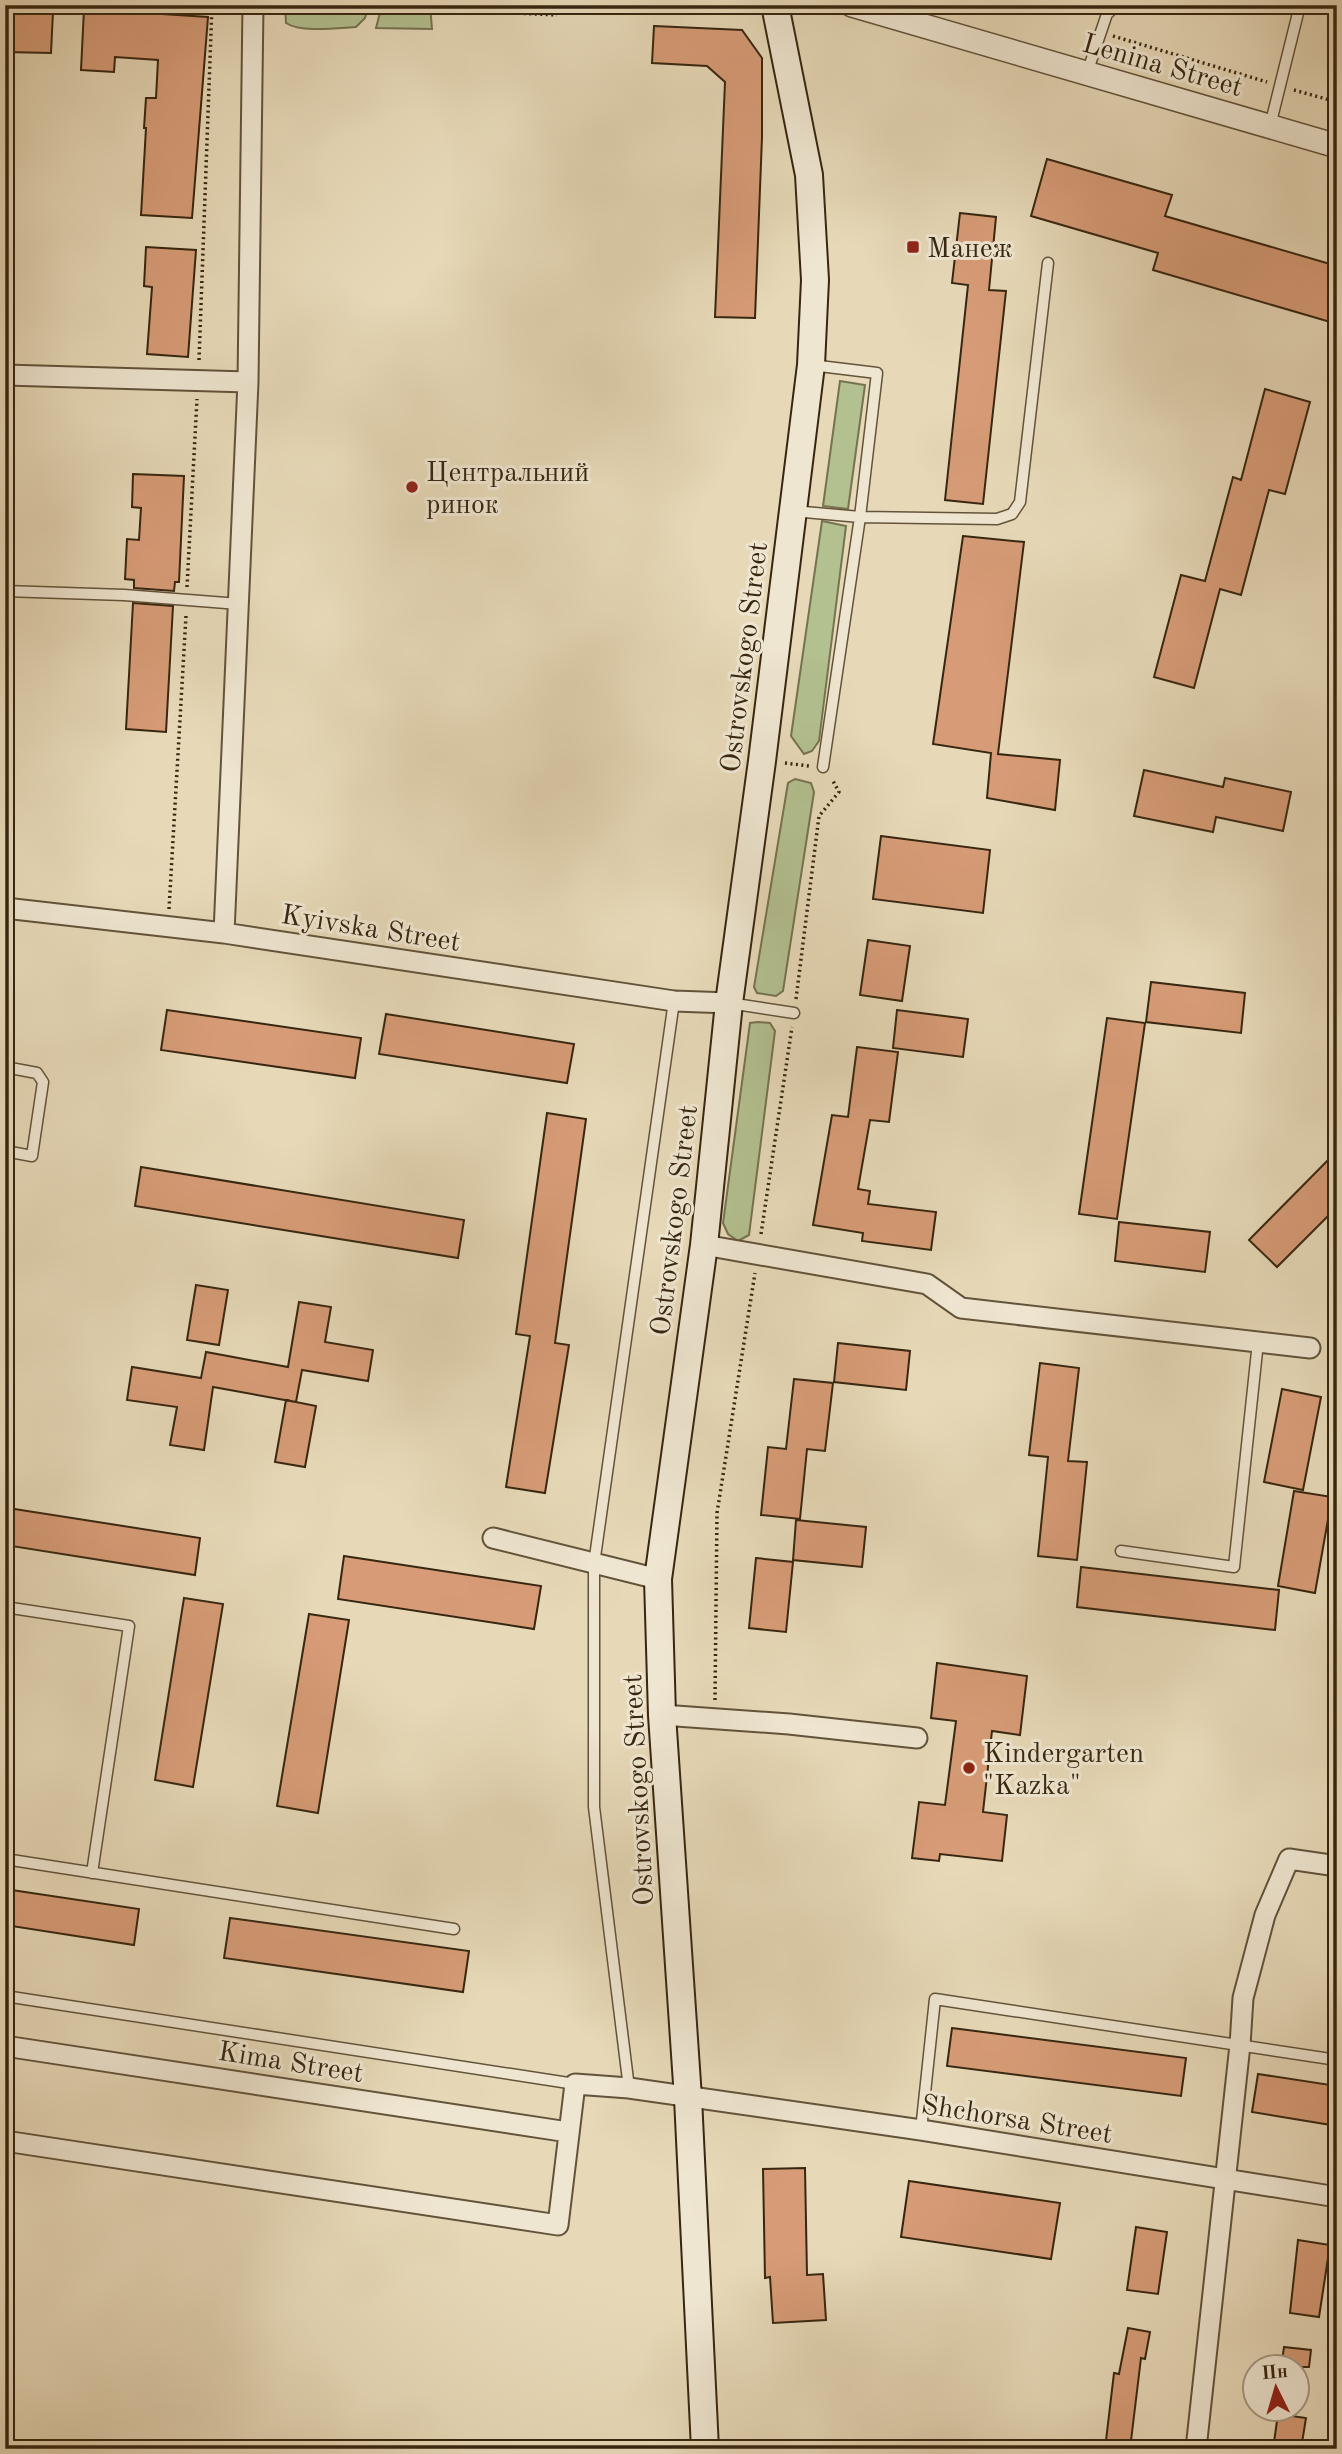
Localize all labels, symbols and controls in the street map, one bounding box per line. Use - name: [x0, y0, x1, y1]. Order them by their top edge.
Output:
- street label: Lenina Street: [1079, 31, 1245, 103]
- place label: Манеж: [927, 236, 1013, 264]
- marker: Манеж: [905, 239, 921, 255]
- place label: Центральний ринок: [426, 460, 589, 520]
- marker: Центральний ринок: [404, 479, 420, 495]
- street label: Ostrovskogo Street: [718, 540, 774, 774]
- street label: Kyivska Street: [279, 902, 462, 958]
- street label: Ostrovskogo Street: [648, 1103, 704, 1337]
- street label: Ostrovskogo Street: [620, 1673, 660, 1907]
- place label: Kindergarten "Kazka": [983, 1741, 1144, 1801]
- marker: Kindergarten "Kazka": [961, 1760, 977, 1776]
- street label: Kima Street: [216, 2039, 365, 2089]
- street label: Shchorsa Street: [919, 2092, 1114, 2150]
- north arrow: [1240, 2352, 1310, 2422]
- text: Пн: [1261, 2363, 1289, 2384]

